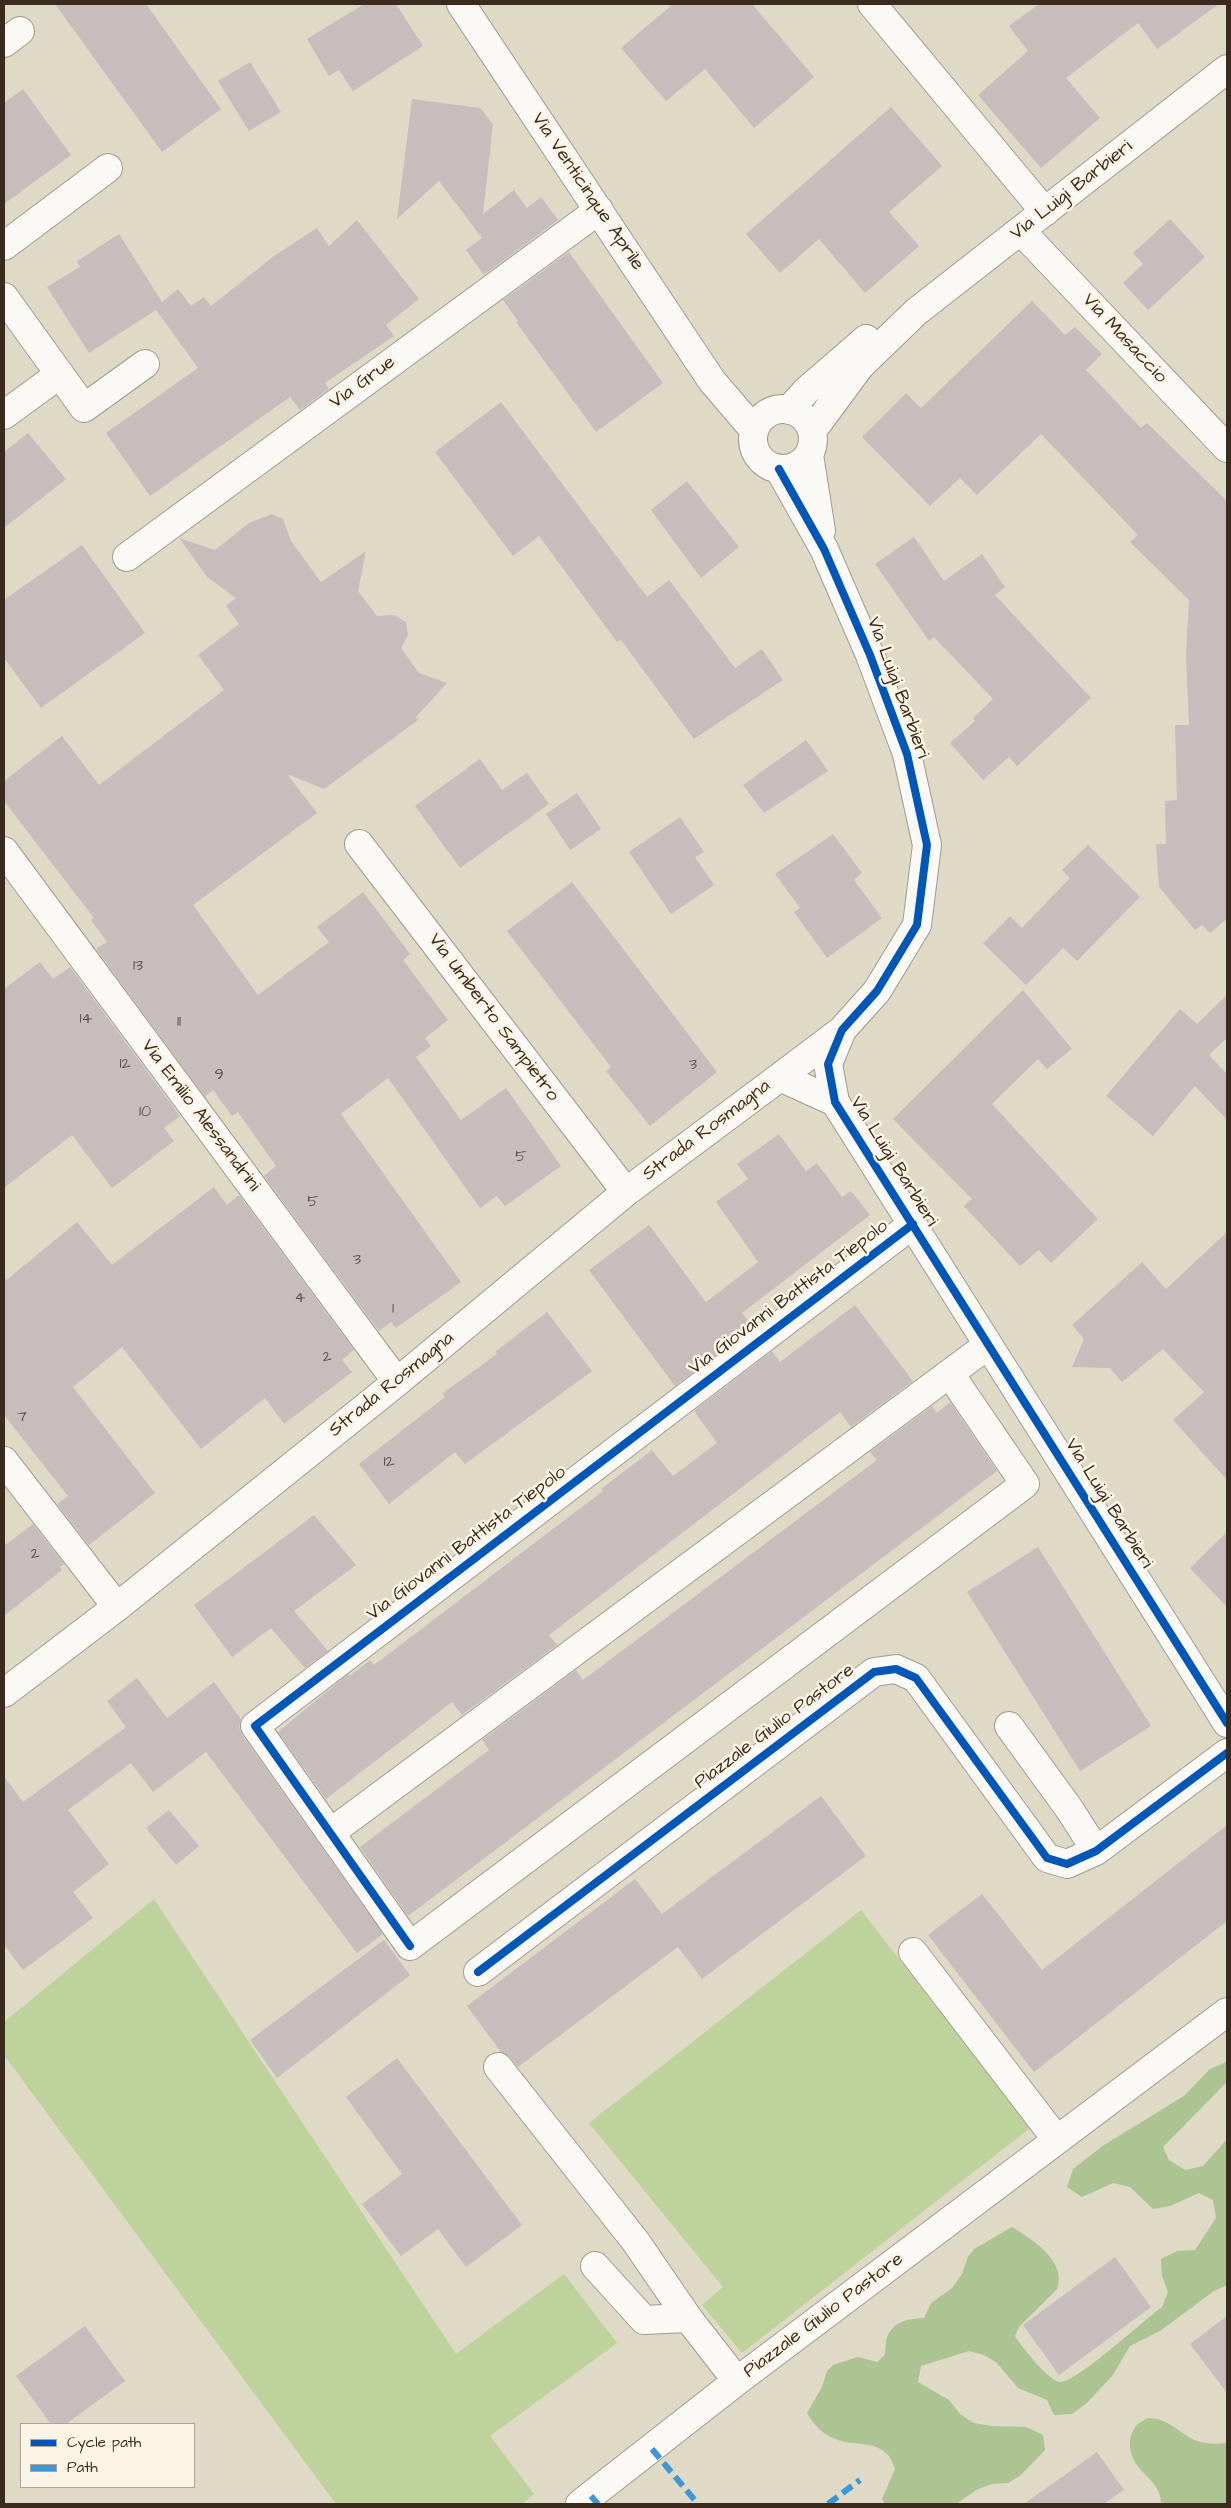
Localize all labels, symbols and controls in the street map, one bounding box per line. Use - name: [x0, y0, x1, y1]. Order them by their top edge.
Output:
- street label: Via Venticinque Aprile: [526, 109, 648, 275]
- street label: Via Luigi Barbieri: [1006, 136, 1138, 246]
- street label: Via Masaccio: [1077, 289, 1171, 389]
- street label: Via Grue: [326, 352, 400, 414]
- street label: Via Luigi Barbieri: [861, 614, 933, 762]
- street label: Via Umberto Sampietro: [422, 930, 564, 1106]
- house number: 13: [133, 957, 143, 977]
- house number: 14: [80, 1010, 92, 1030]
- house number: 11: [177, 1013, 181, 1033]
- street label: Via Emilio Alessandrini: [135, 1036, 265, 1196]
- house number: 12: [119, 1055, 131, 1075]
- house number: 3: [689, 1056, 697, 1076]
- house number: 9: [214, 1066, 224, 1086]
- street label: Strada Rosmagna: [639, 1075, 775, 1187]
- street label: Via Luigi Barbieri: [844, 1093, 942, 1231]
- house number: 10: [139, 1103, 151, 1123]
- house number: 5: [515, 1148, 527, 1168]
- house number: 5: [307, 1193, 319, 1213]
- street label: Via Giovanni Battista Tiepolo: [685, 1216, 893, 1380]
- house number: 3: [353, 1251, 361, 1271]
- house number: 4: [295, 1289, 305, 1309]
- house number: 1: [392, 1300, 394, 1320]
- street label: Strada Rosmagna: [325, 1328, 459, 1442]
- house number: 2: [322, 1348, 332, 1368]
- house number: 7: [17, 1408, 27, 1428]
- street label: Via Luigi Barbieri: [1059, 1435, 1157, 1573]
- house number: 12: [383, 1453, 395, 1473]
- street label: Via Giovanni Battista Tiepolo: [363, 1462, 571, 1626]
- house number: 2: [30, 1545, 40, 1565]
- street label: Piazzale Giulio Pastore: [691, 1659, 859, 1795]
- street label: Piazzale Giulio Pastore: [740, 2248, 908, 2384]
- legend: [20, 2423, 195, 2488]
- text: Cycle path: [67, 2432, 141, 2453]
- text: Path: [67, 2457, 98, 2478]

